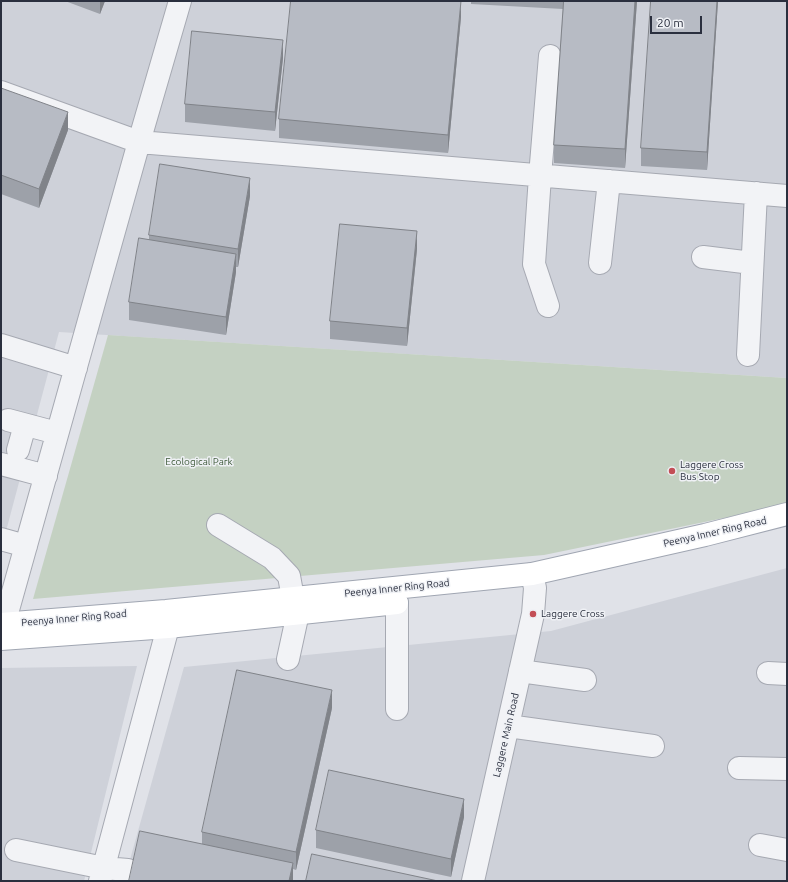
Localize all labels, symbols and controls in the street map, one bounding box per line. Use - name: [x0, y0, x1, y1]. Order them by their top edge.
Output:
- scale bar: [652, 8, 704, 34]
- text: 20 m: [657, 16, 684, 29]
- park label: Ecological Park: [165, 456, 233, 468]
- place label: Laggere Cross Bus Stop: [680, 459, 743, 482]
- marker: Laggere Cross Bus Stop: [667, 466, 677, 476]
- street label: Peenya Inner Ring Road: [662, 514, 768, 550]
- street label: Peenya Inner Ring Road: [344, 577, 450, 599]
- street label: Peenya Inner Ring Road: [21, 607, 127, 629]
- place label: Laggere Cross: [541, 608, 604, 620]
- marker: Laggere Cross: [528, 609, 538, 619]
- street label: Laggere Main Road: [490, 692, 522, 778]

